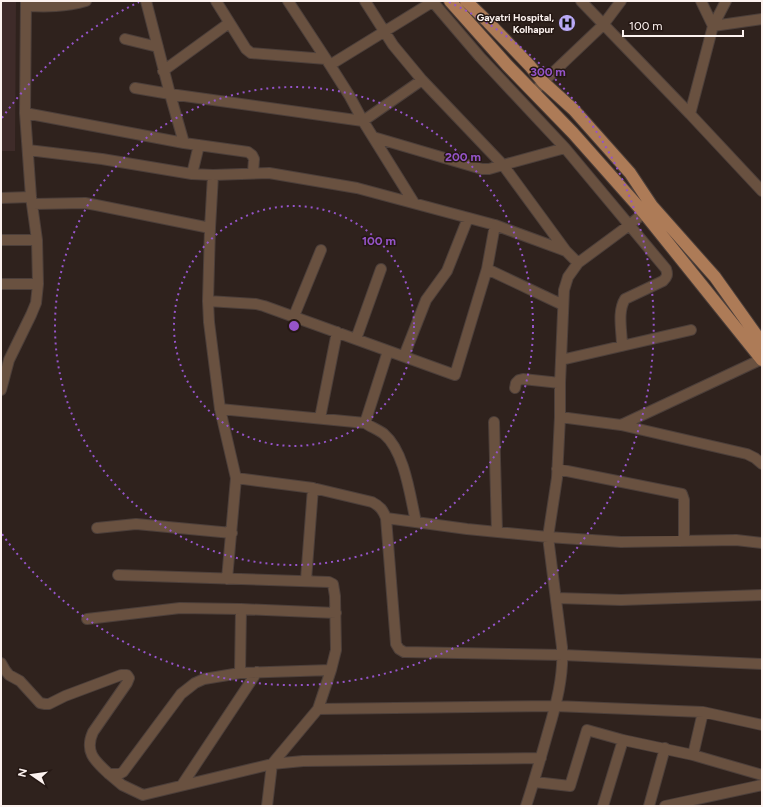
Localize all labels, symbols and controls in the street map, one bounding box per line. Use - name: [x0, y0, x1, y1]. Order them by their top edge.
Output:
- place label: Gayatri Hospital, Kolhapur: [477, 11, 554, 36]
- scale bar: [623, 12, 743, 38]
- hospital icon: Gayatri Hospital, Kolhapur: [557, 13, 577, 33]
- text: 100 m: [629, 19, 663, 33]
- text: 300 m: [530, 65, 566, 79]
- text: 200 m: [445, 150, 481, 164]
- text: 100 m: [362, 234, 396, 248]
- centre of rings: [287, 319, 301, 333]
- north arrow: [12, 755, 52, 795]
- text: N: [15, 767, 30, 778]

